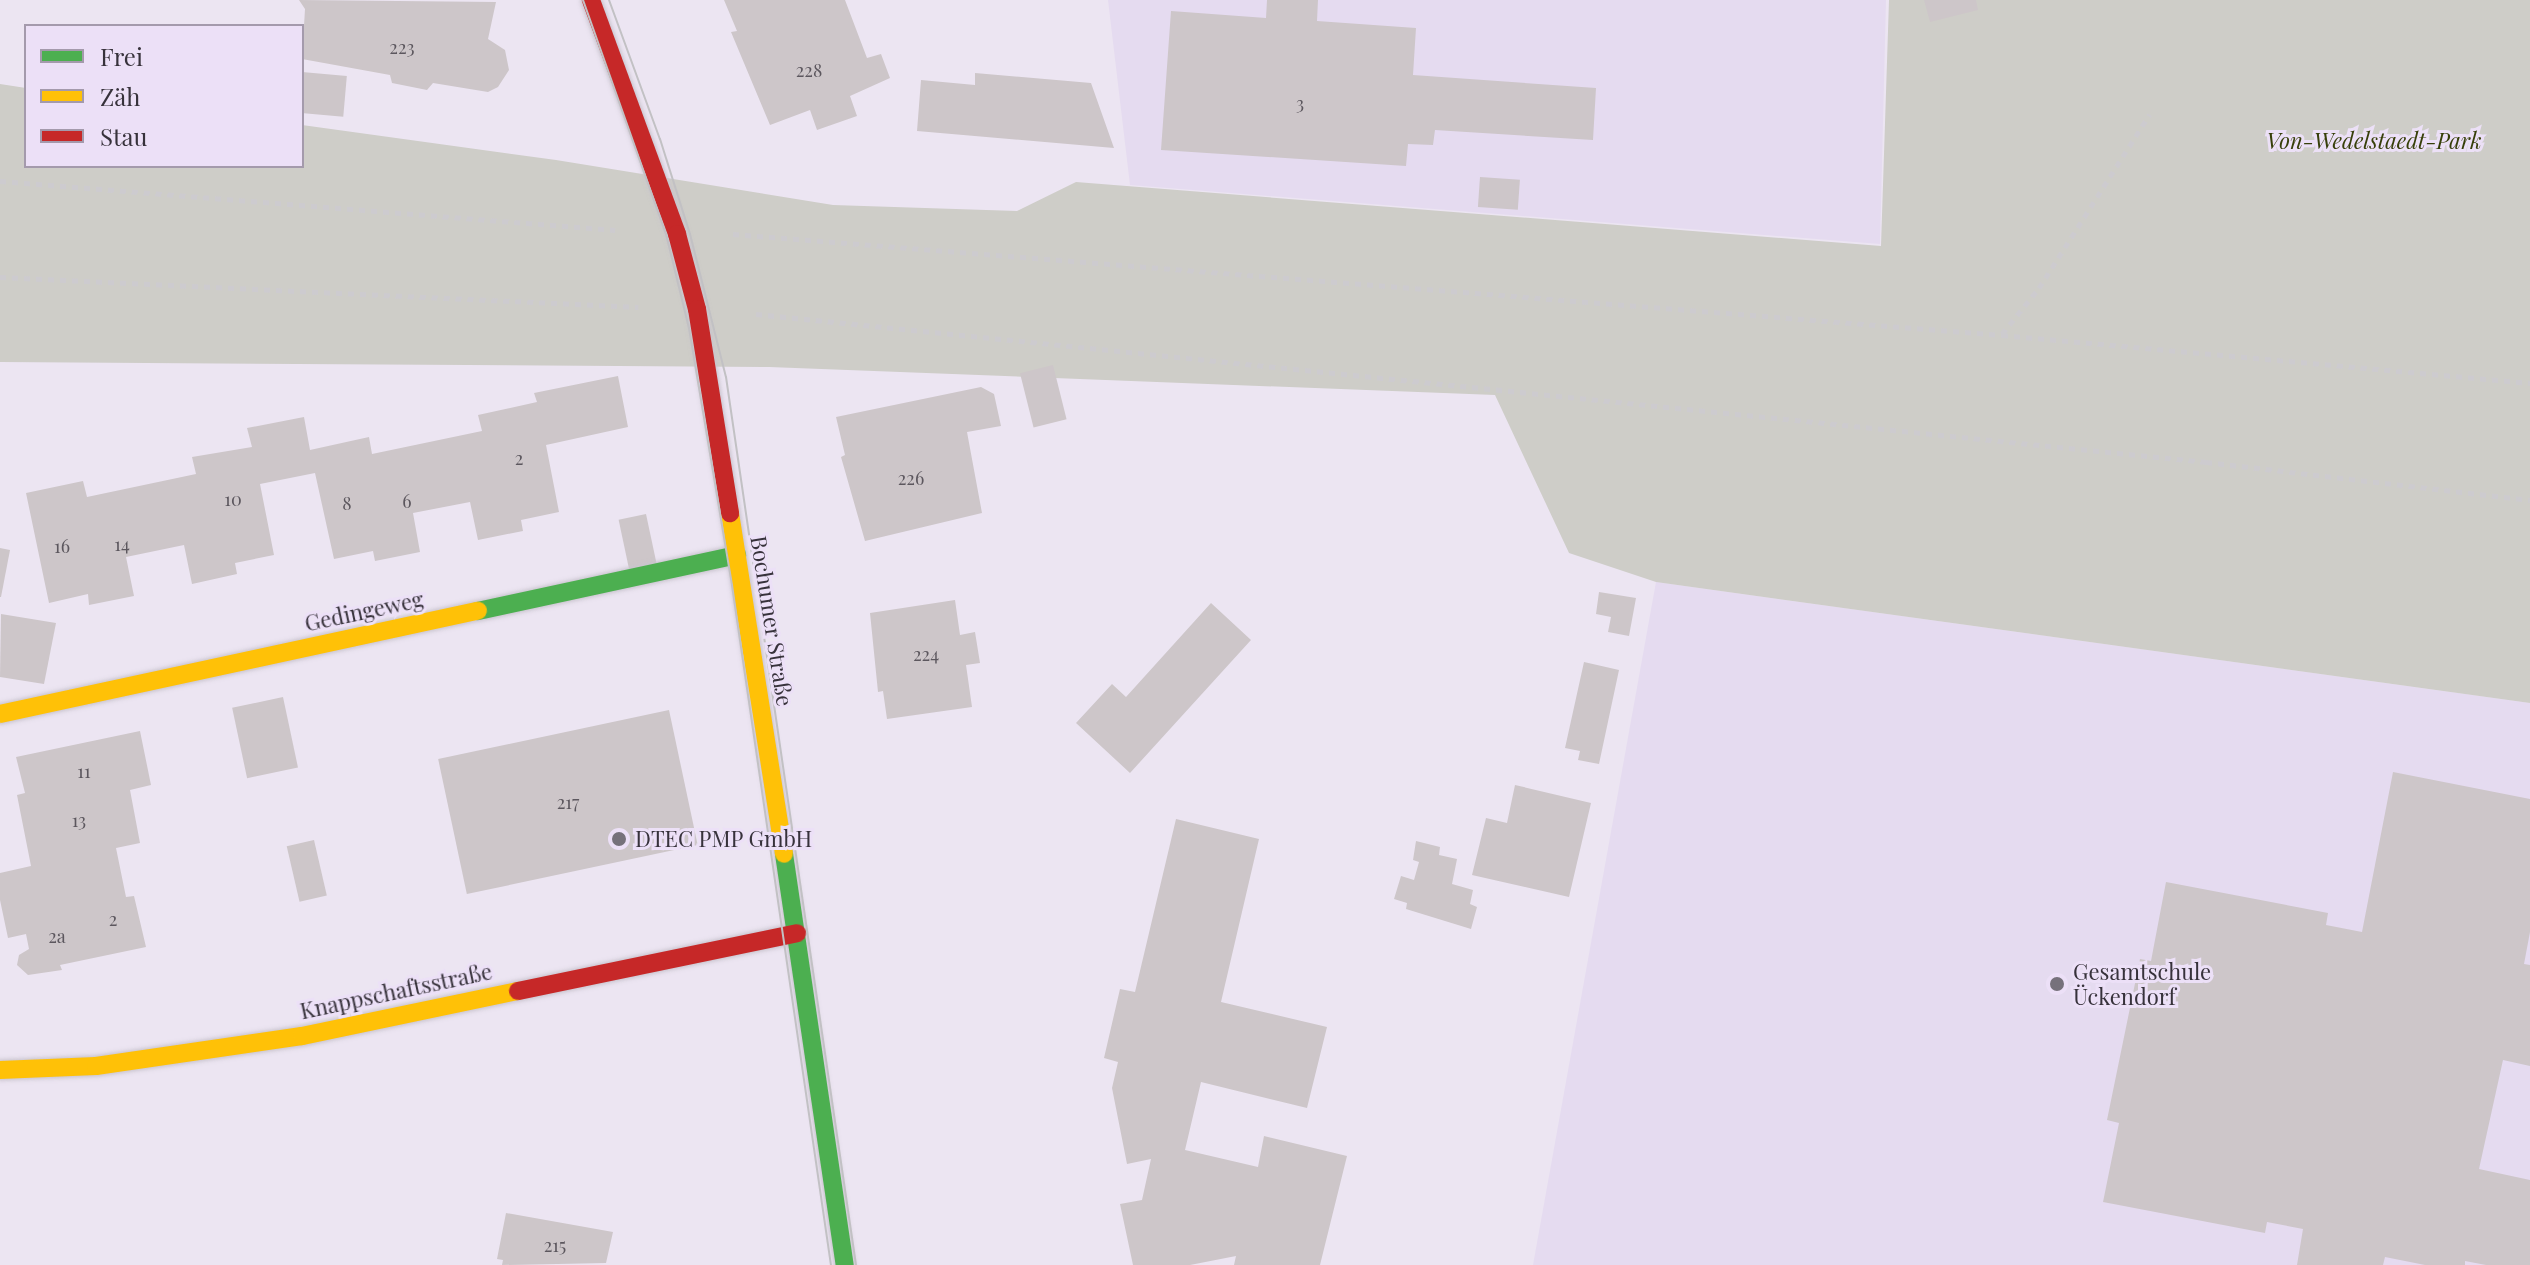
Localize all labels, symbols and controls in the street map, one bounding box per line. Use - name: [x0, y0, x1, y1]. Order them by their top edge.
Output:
- legend: [24, 24, 304, 168]
- house number: 223: [389, 36, 415, 58]
- text: Frei: [100, 40, 143, 72]
- house number: 228: [796, 59, 822, 81]
- text: Zäh: [100, 80, 140, 112]
- house number: 3: [1296, 92, 1304, 114]
- text: Stau: [100, 120, 147, 152]
- park label: Von-Wedelstaedt-Park: [2266, 128, 2482, 154]
- house number: 2: [515, 447, 523, 469]
- house number: 226: [898, 467, 924, 489]
- house number: 10: [224, 488, 242, 510]
- house number: 6: [402, 490, 412, 512]
- house number: 8: [342, 492, 352, 514]
- house number: 14: [114, 533, 130, 555]
- street label: Bochumer Straße: [745, 534, 799, 708]
- house number: 16: [54, 535, 70, 557]
- street label: Gedingeweg: [302, 586, 426, 636]
- house number: 224: [913, 643, 939, 665]
- house number: 11: [77, 760, 91, 782]
- house number: 217: [557, 791, 579, 813]
- house number: 13: [72, 809, 86, 831]
- place label: DTEC PMP GmbH: [635, 826, 813, 852]
- marker: DTEC PMP GmbH: [610, 830, 628, 848]
- house number: 2: [109, 908, 117, 930]
- house number: 2a: [48, 925, 66, 947]
- street label: Knappschaftsstraße: [298, 958, 494, 1024]
- place label: Gesamtschule Ückendorf: [2073, 958, 2211, 1010]
- marker: Gesamtschule Ückendorf: [2048, 975, 2066, 993]
- house number: 215: [544, 1234, 566, 1256]

